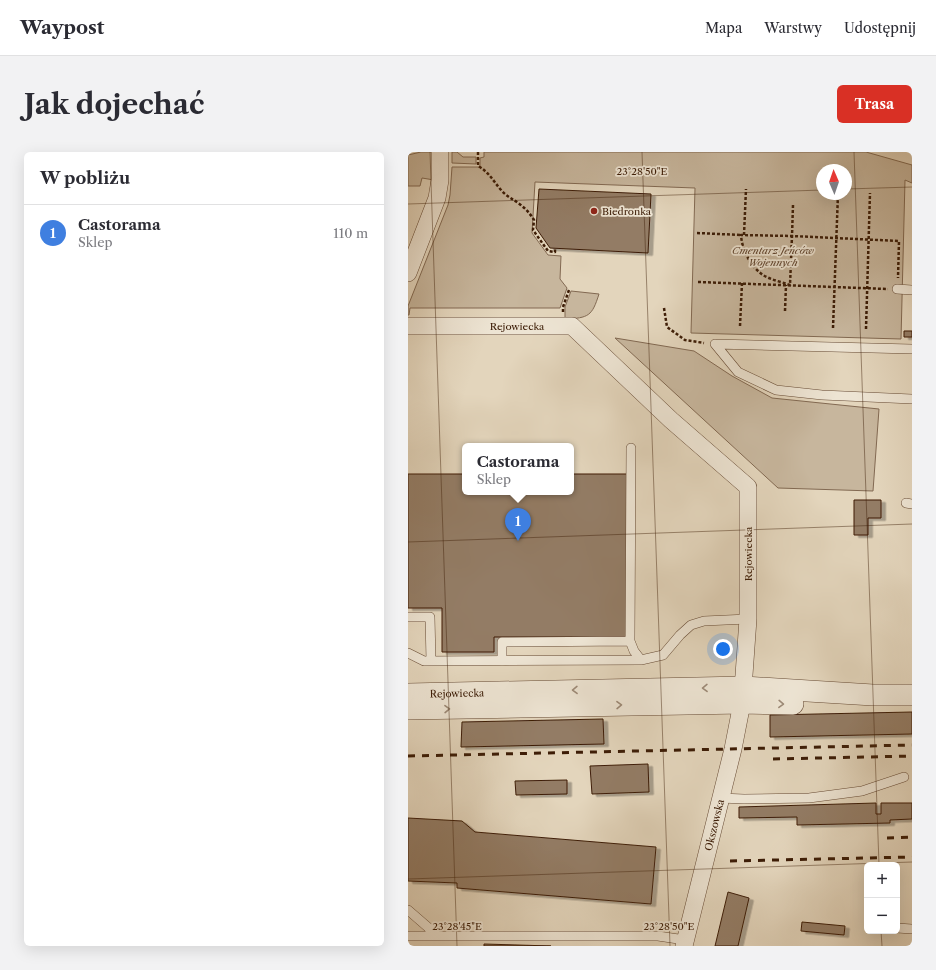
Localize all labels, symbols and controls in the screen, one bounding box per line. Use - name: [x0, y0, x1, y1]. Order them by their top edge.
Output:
- text: Waypost: [20, 16, 104, 39]
- text: Mapa: [705, 19, 742, 37]
- text: Warstwy: [764, 19, 822, 37]
- text: Udostępnij: [844, 19, 916, 37]
- button: Trasa: [837, 85, 912, 123]
- text: Jak dojechać: [24, 87, 204, 121]
- north arrow: [816, 164, 852, 200]
- text: 23°28'50"E: [617, 165, 667, 178]
- text: W pobliżu: [40, 168, 130, 188]
- place label: Biedronka: [602, 205, 652, 218]
- marker: Biedronka: [589, 206, 599, 216]
- text: Castorama: [78, 215, 161, 234]
- text: 1: [50, 225, 56, 241]
- text: 110 m: [333, 225, 368, 241]
- text: Sklep: [78, 234, 112, 250]
- park label: Cmentarz Jeńców Wojennych: [732, 244, 814, 269]
- street label: Rejowiecka: [490, 320, 545, 333]
- popup: [462, 443, 574, 495]
- text: Castorama: [477, 452, 559, 471]
- text: Sklep: [477, 471, 511, 487]
- pin: 1: [505, 508, 531, 541]
- street label: Rejowiecka: [742, 526, 755, 581]
- your location: [713, 639, 733, 659]
- one-way arrow: [702, 684, 708, 692]
- street label: Rejowiecka: [430, 686, 485, 701]
- one-way arrow: [572, 686, 578, 695]
- one-way arrow: [778, 699, 784, 708]
- one-way arrow: [616, 701, 622, 709]
- one-way arrow: [444, 704, 450, 713]
- street label: Okszowska: [702, 797, 727, 852]
- map controls: [864, 862, 900, 934]
- button: +: [864, 862, 900, 898]
- button: −: [864, 898, 900, 934]
- text: 23°28'45"E: [432, 920, 482, 933]
- text: 23°28'50"E: [644, 920, 694, 933]

